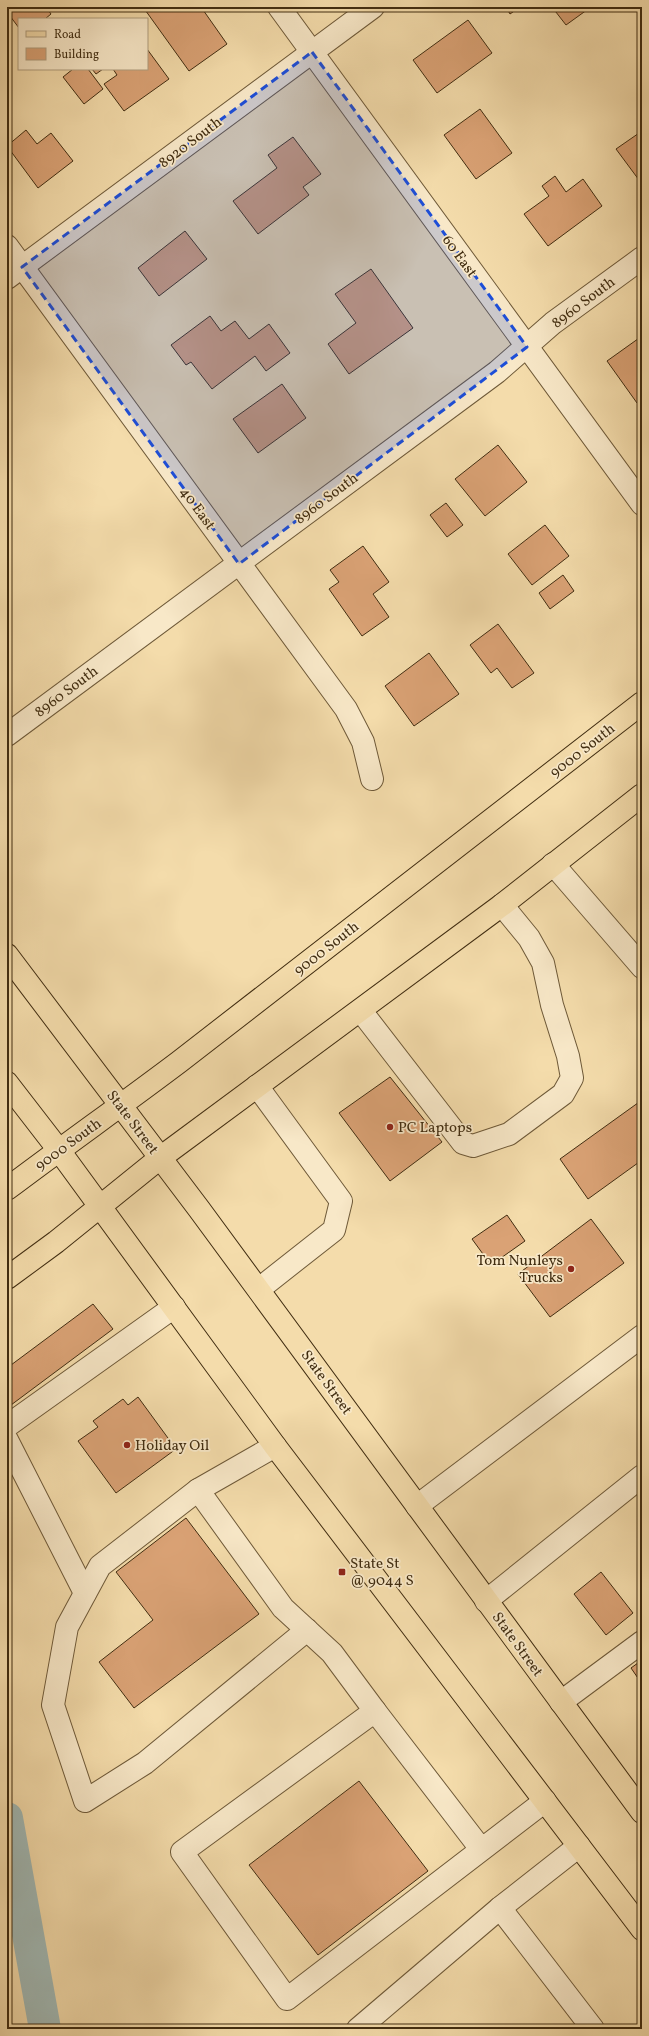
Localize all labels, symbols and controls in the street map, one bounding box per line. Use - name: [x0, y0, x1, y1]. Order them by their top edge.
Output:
- legend: [18, 18, 148, 70]
- text: Road: [54, 27, 81, 43]
- text: Building: [54, 47, 99, 63]
- street label: 8920 South: [155, 112, 227, 174]
- street label: 60 East: [436, 231, 481, 282]
- street label: 8960 South: [548, 272, 620, 334]
- street label: 8960 South: [291, 468, 363, 530]
- street label: 40 East: [174, 483, 220, 535]
- street label: 8960 South: [31, 661, 103, 723]
- street label: 9000 South: [546, 719, 620, 783]
- street label: 9000 South: [290, 917, 364, 981]
- street label: State Street: [101, 1086, 163, 1159]
- street label: 9000 South: [31, 1114, 107, 1177]
- place label: PC Laptops: [398, 1118, 472, 1139]
- marker: PC Laptops: [385, 1122, 395, 1132]
- place label: Tom Nunleys Trucks: [476, 1251, 563, 1289]
- marker: Tom Nunleys Trucks: [566, 1264, 576, 1274]
- street label: State Street: [295, 1346, 356, 1420]
- place label: Holiday Oil: [135, 1436, 209, 1457]
- marker: Holiday Oil: [122, 1440, 132, 1450]
- place label: State St @ 9044 S: [350, 1554, 414, 1592]
- marker: State St @ 9044 S: [337, 1567, 347, 1577]
- street label: State Street: [486, 1608, 547, 1682]

